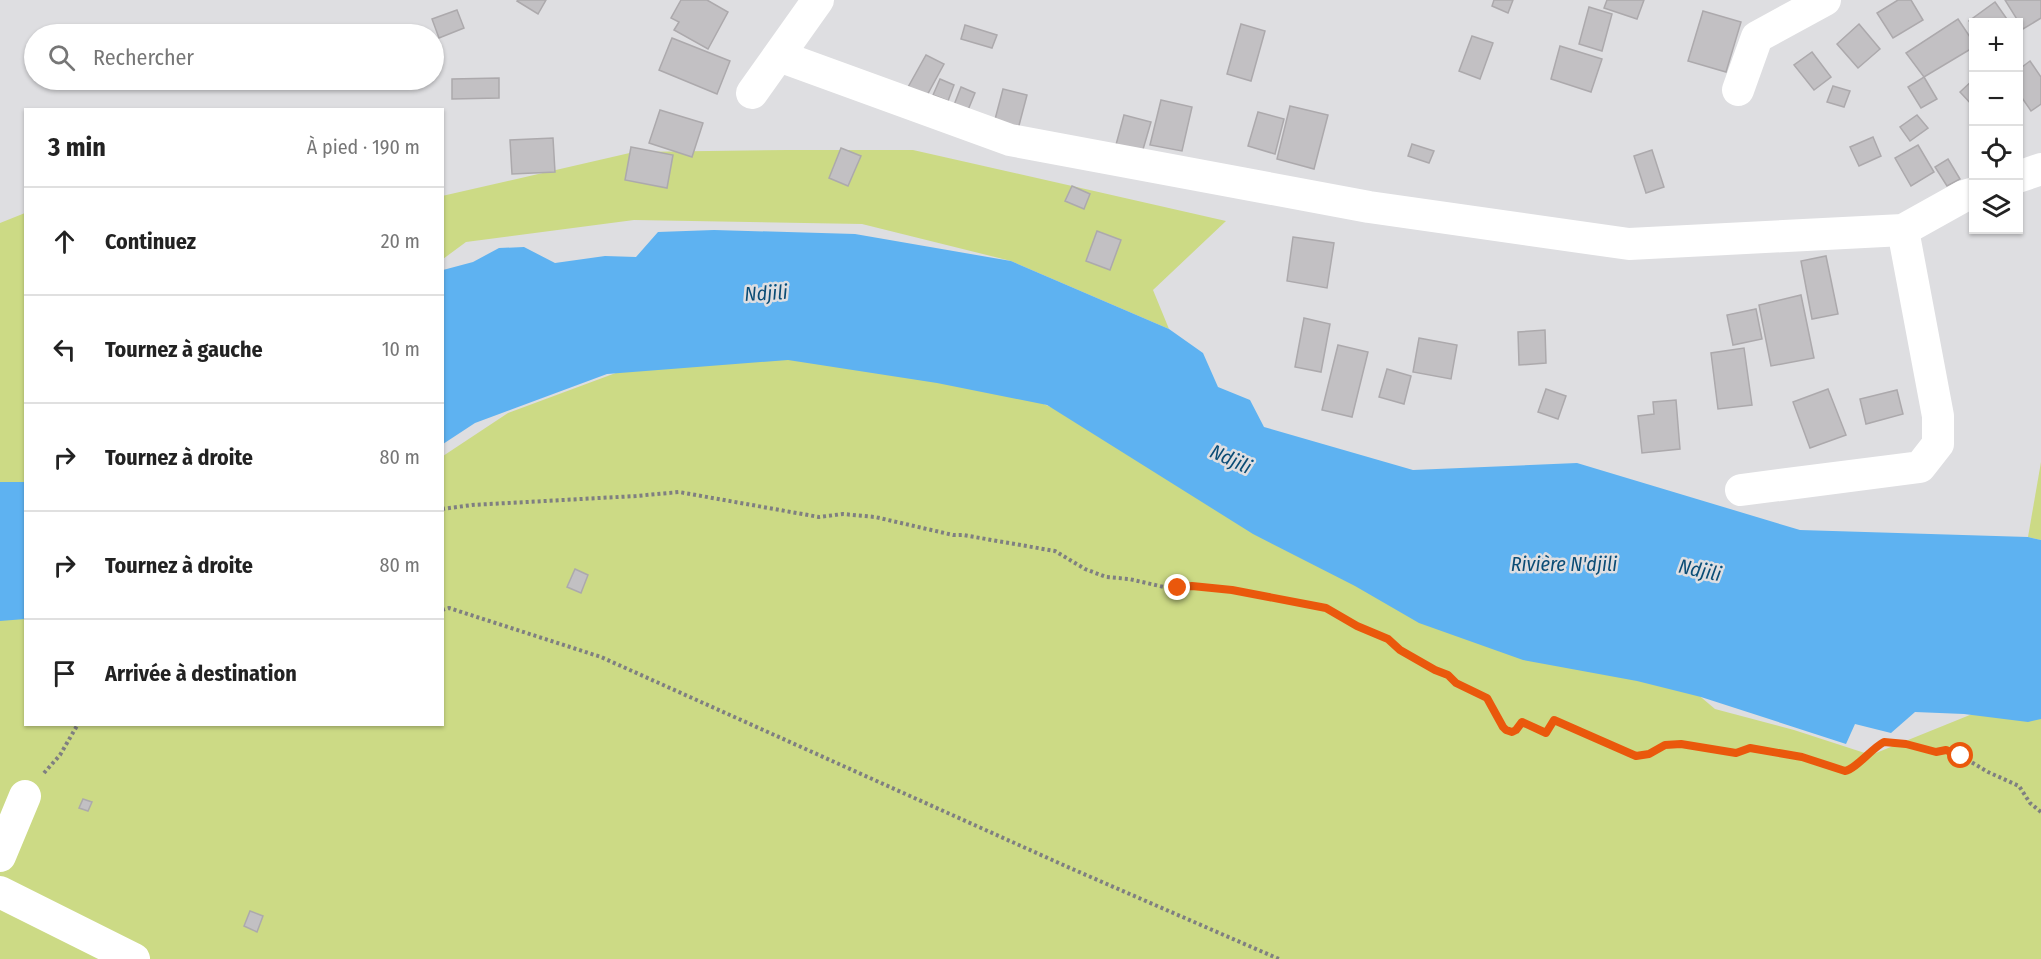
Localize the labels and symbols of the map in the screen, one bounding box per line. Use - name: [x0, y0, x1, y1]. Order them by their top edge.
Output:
- water label: Ndjili: [744, 280, 788, 306]
- water label: Ndjili: [1206, 439, 1256, 479]
- water label: Rivière N'djili: [1511, 552, 1617, 576]
- water label: Ndjili: [1676, 554, 1724, 586]
- route end: [1164, 574, 1190, 600]
- route start: [1947, 742, 1973, 768]

